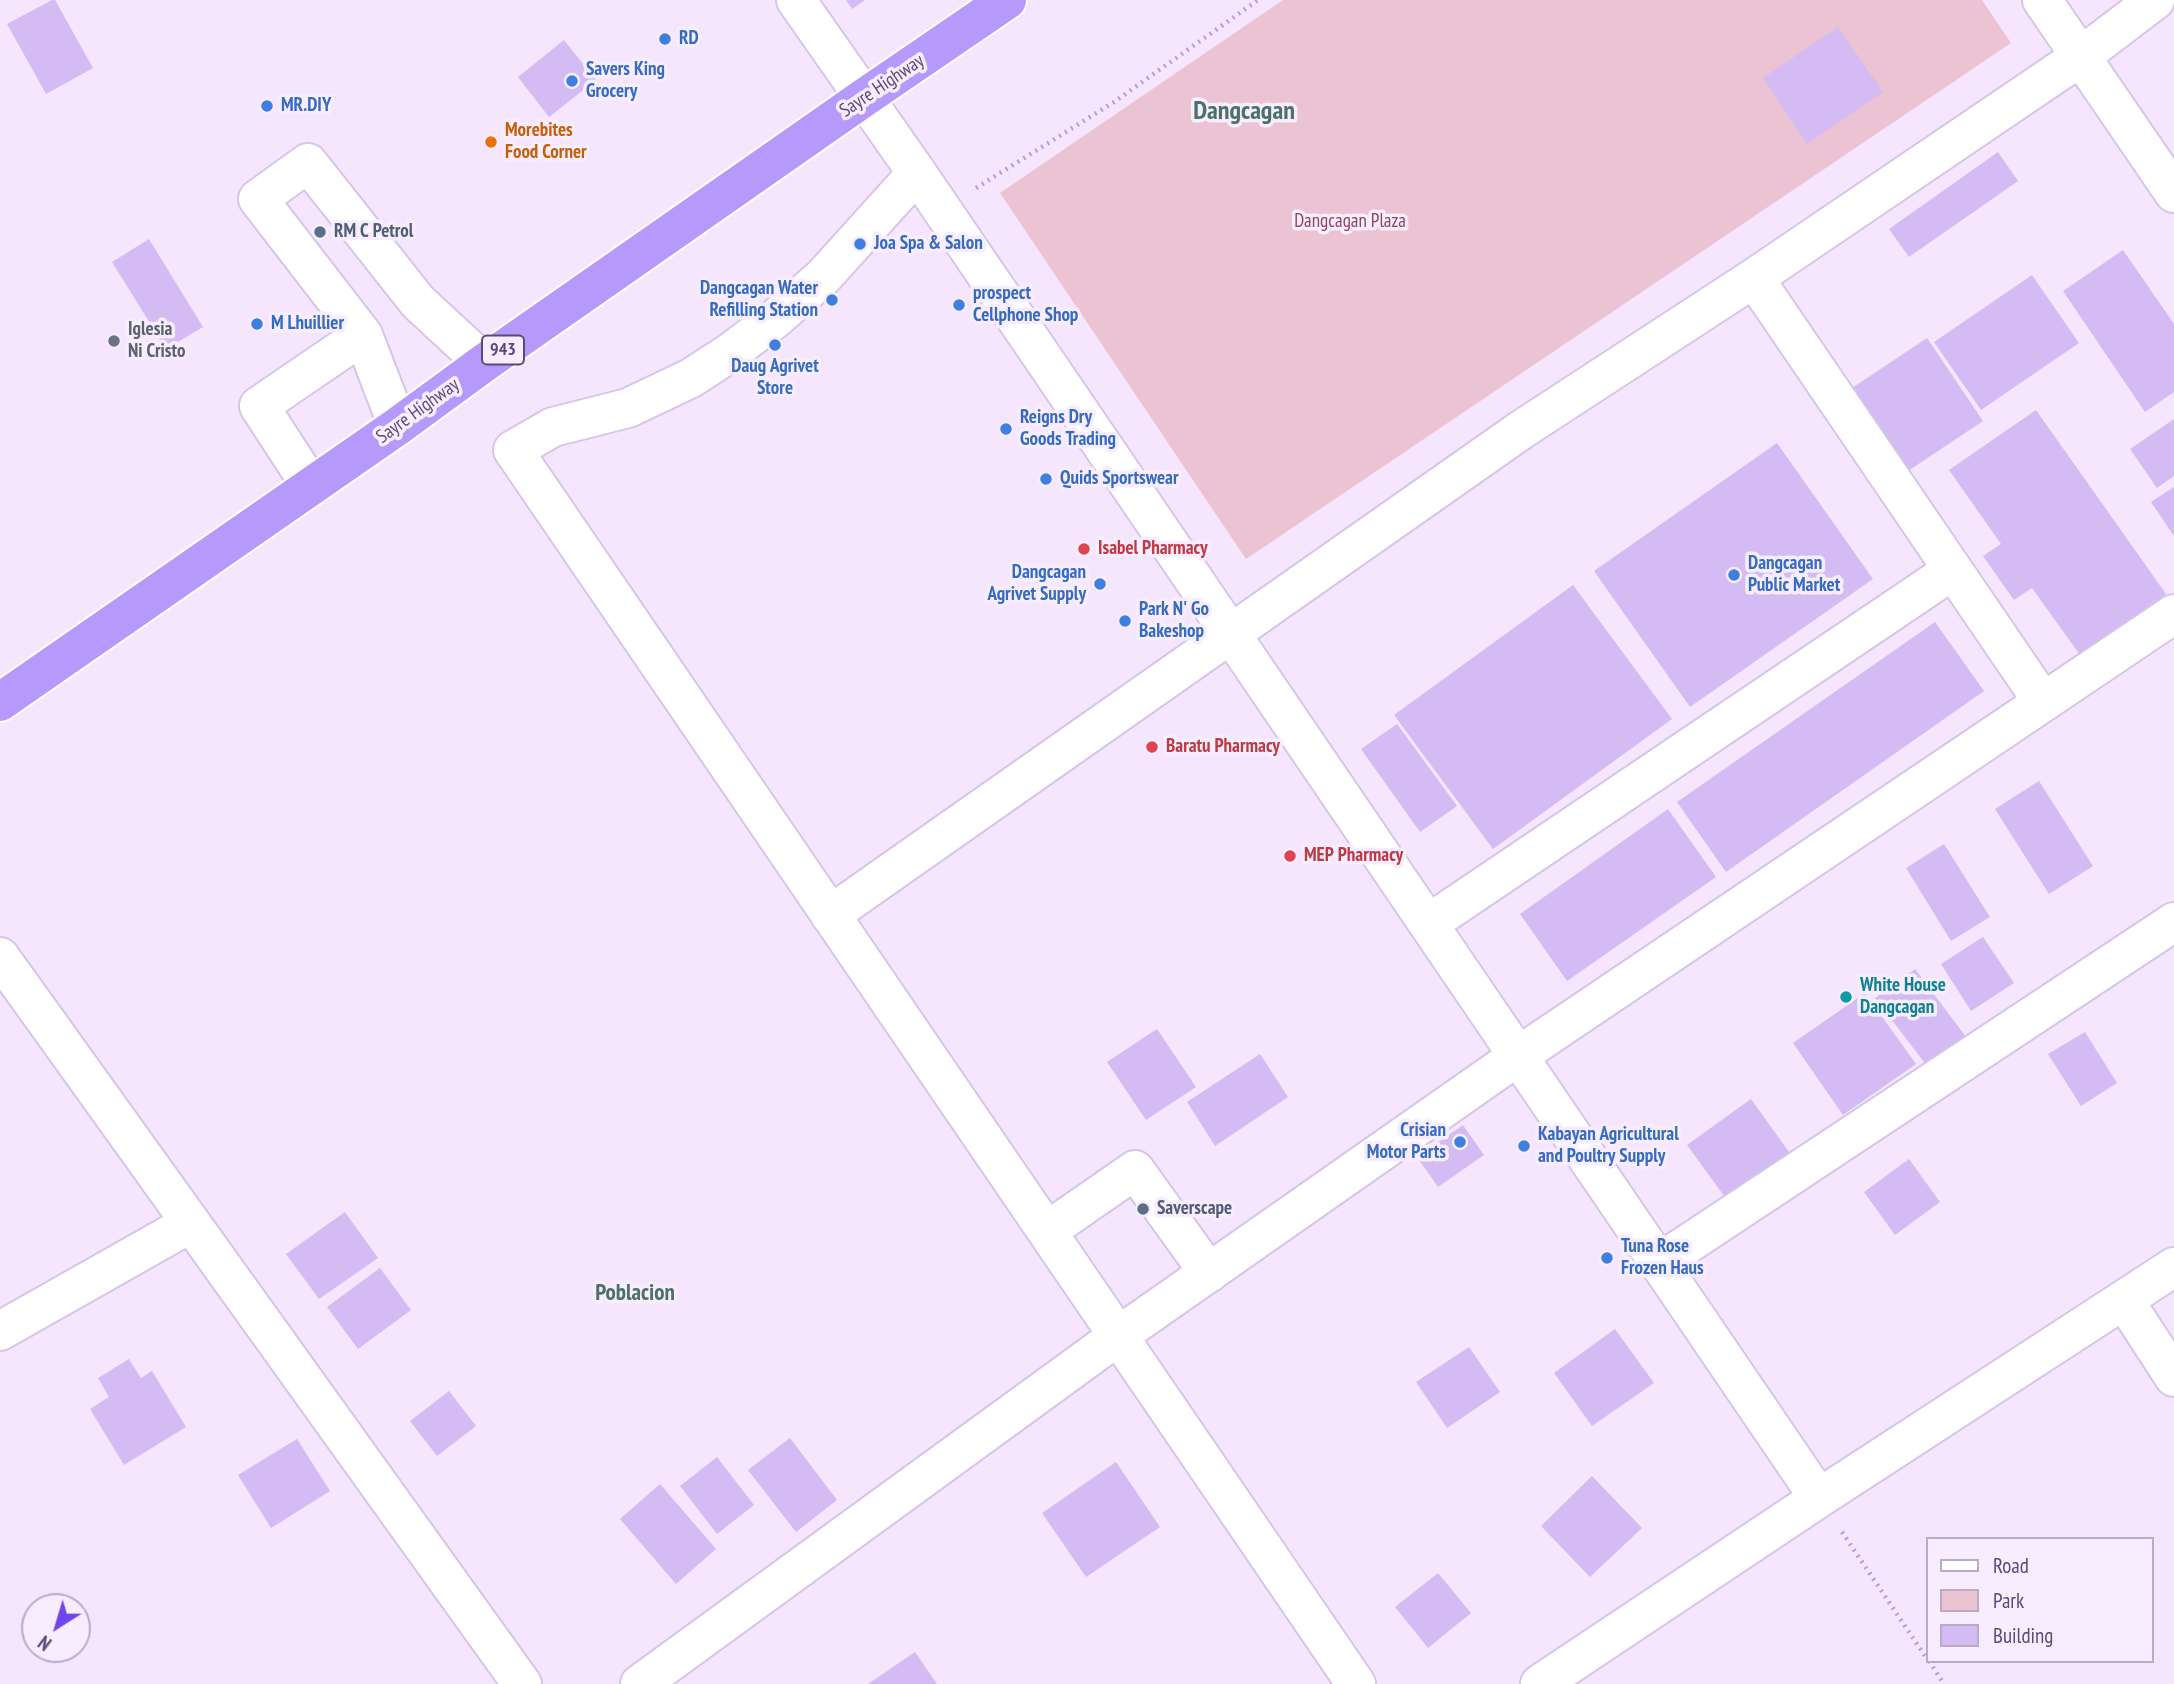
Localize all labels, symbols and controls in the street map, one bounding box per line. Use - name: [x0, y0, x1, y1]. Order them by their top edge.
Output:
- place label: RD: [679, 28, 699, 50]
- marker: RD: [657, 31, 673, 47]
- street label: Sayre Highway: [836, 49, 928, 123]
- place label: Savers King Grocery: [586, 59, 665, 103]
- marker: Savers King Grocery: [564, 73, 580, 89]
- place label: MR.DIY: [281, 95, 331, 117]
- district label: Dangcagan: [1193, 96, 1295, 128]
- marker: MR.DIY: [259, 98, 275, 114]
- place label: Morebites Food Corner: [505, 120, 587, 164]
- marker: Morebites Food Corner: [483, 134, 499, 150]
- park label: Dangcagan Plaza: [1294, 211, 1406, 233]
- place label: RM C Petrol: [334, 221, 413, 243]
- marker: RM C Petrol: [312, 224, 328, 240]
- place label: Joa Spa & Salon: [874, 233, 983, 255]
- marker: Joa Spa & Salon: [852, 236, 868, 252]
- place label: Dangcagan Water Refilling Station: [700, 278, 818, 322]
- place label: prospect Cellphone Shop: [973, 283, 1078, 327]
- marker: Dangcagan Water Refilling Station: [824, 292, 840, 308]
- marker: prospect Cellphone Shop: [951, 297, 967, 313]
- place label: M Lhuillier: [271, 313, 344, 335]
- marker: M Lhuillier: [249, 316, 265, 332]
- place label: Iglesia Ni Cristo: [128, 319, 185, 363]
- marker: Iglesia Ni Cristo: [106, 333, 122, 349]
- road number: 943: [482, 336, 524, 364]
- marker: Daug Agrivet Store: [767, 337, 783, 353]
- place label: Daug Agrivet Store: [731, 356, 819, 400]
- street label: Sayre Highway: [372, 373, 464, 449]
- place label: Reigns Dry Goods Trading: [1020, 407, 1116, 451]
- marker: Reigns Dry Goods Trading: [998, 421, 1014, 437]
- place label: Quids Sportswear: [1060, 468, 1179, 490]
- marker: Quids Sportswear: [1038, 471, 1054, 487]
- place label: Isabel Pharmacy: [1098, 538, 1207, 560]
- marker: Isabel Pharmacy: [1076, 541, 1092, 557]
- place label: Dangcagan Public Market: [1748, 553, 1840, 597]
- place label: Dangcagan Agrivet Supply: [987, 562, 1086, 606]
- marker: Dangcagan Public Market: [1726, 567, 1742, 583]
- marker: Dangcagan Agrivet Supply: [1092, 576, 1108, 592]
- place label: Park N' Go Bakeshop: [1139, 599, 1209, 643]
- marker: Park N' Go Bakeshop: [1117, 613, 1133, 629]
- place label: Baratu Pharmacy: [1166, 736, 1280, 758]
- marker: Baratu Pharmacy: [1144, 739, 1160, 755]
- place label: MEP Pharmacy: [1304, 845, 1403, 867]
- marker: MEP Pharmacy: [1282, 848, 1298, 864]
- place label: White House Dangcagan: [1860, 975, 1946, 1019]
- marker: White House Dangcagan: [1838, 989, 1854, 1005]
- place label: Crisian Motor Parts: [1367, 1120, 1446, 1164]
- place label: Kabayan Agricultural and Poultry Supply: [1538, 1124, 1679, 1168]
- marker: Crisian Motor Parts: [1452, 1134, 1468, 1150]
- marker: Kabayan Agricultural and Poultry Supply: [1516, 1138, 1532, 1154]
- place label: Saverscape: [1157, 1198, 1232, 1220]
- marker: Saverscape: [1135, 1201, 1151, 1217]
- place label: Tuna Rose Frozen Haus: [1621, 1236, 1704, 1280]
- marker: Tuna Rose Frozen Haus: [1599, 1250, 1615, 1266]
- district label: Poblacion: [595, 1279, 675, 1307]
- legend: [1926, 1537, 2153, 1663]
- text: Road: [1993, 1552, 2029, 1579]
- text: Park: [1993, 1587, 2024, 1614]
- north arrow: [21, 1593, 91, 1663]
- text: Building: [1993, 1622, 2053, 1649]
- text: N: [33, 1631, 56, 1656]

